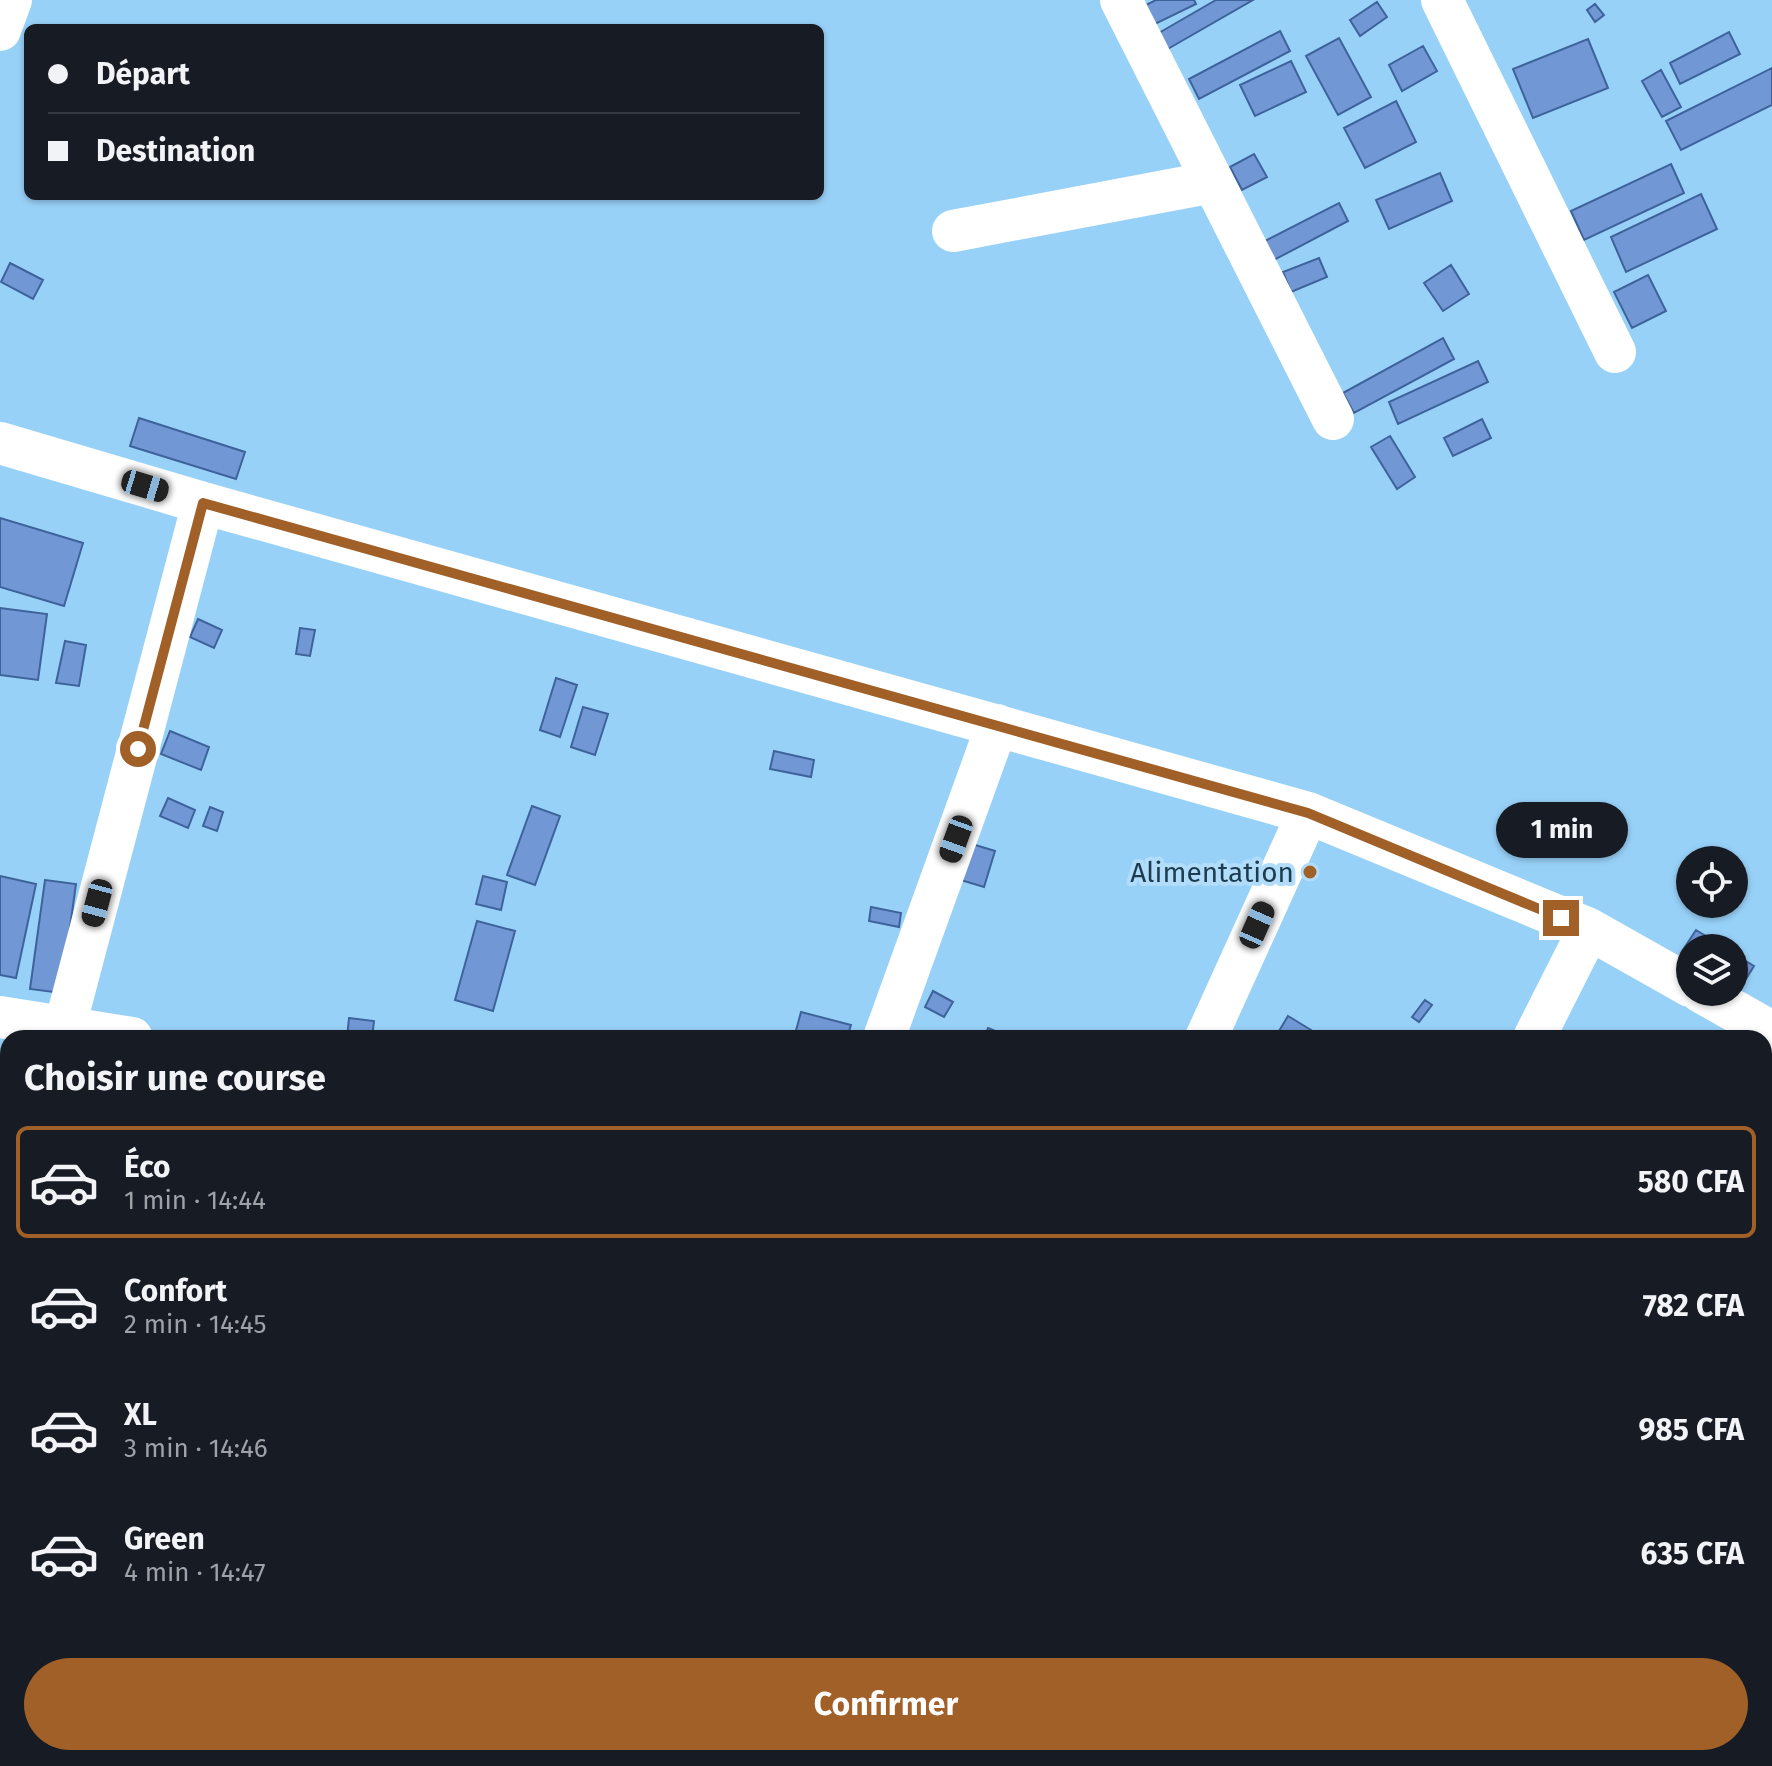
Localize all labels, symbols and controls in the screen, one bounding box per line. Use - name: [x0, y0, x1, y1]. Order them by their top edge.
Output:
- text: Départ: [96, 56, 190, 92]
- text: Destination: [96, 133, 255, 169]
- car: [119, 468, 171, 504]
- route start: [120, 731, 156, 767]
- callout: 1 min: [1495, 802, 1627, 858]
- car: [937, 812, 975, 866]
- text: 1 min: [1531, 814, 1593, 845]
- map controls: [1676, 846, 1748, 1006]
- button: locate: [1676, 846, 1748, 918]
- place label: Alimentation: [1130, 856, 1294, 889]
- marker: Alimentation: [1301, 863, 1319, 881]
- car: [79, 877, 115, 929]
- car: [1236, 898, 1278, 952]
- route end: [1543, 900, 1579, 936]
- button: layers: [1676, 934, 1748, 1006]
- text: Choisir une course: [24, 1056, 326, 1100]
- icon: car: [28, 1146, 100, 1218]
- text: Éco: [124, 1149, 170, 1185]
- text: 580 CFA: [1638, 1164, 1744, 1200]
- text: 1 min · 14:44: [124, 1185, 266, 1216]
- icon: car: [28, 1270, 100, 1342]
- text: Confort: [124, 1273, 227, 1309]
- text: 782 CFA: [1643, 1288, 1744, 1324]
- text: 2 min · 14:45: [124, 1309, 266, 1340]
- icon: car: [28, 1394, 100, 1466]
- text: XL: [124, 1397, 157, 1433]
- text: 985 CFA: [1639, 1412, 1744, 1448]
- text: 3 min · 14:46: [124, 1433, 268, 1464]
- icon: car: [28, 1518, 100, 1590]
- text: Green: [124, 1521, 205, 1557]
- text: 635 CFA: [1641, 1536, 1744, 1572]
- text: 4 min · 14:47: [124, 1557, 266, 1588]
- button: Confirmer: [24, 1658, 1748, 1750]

